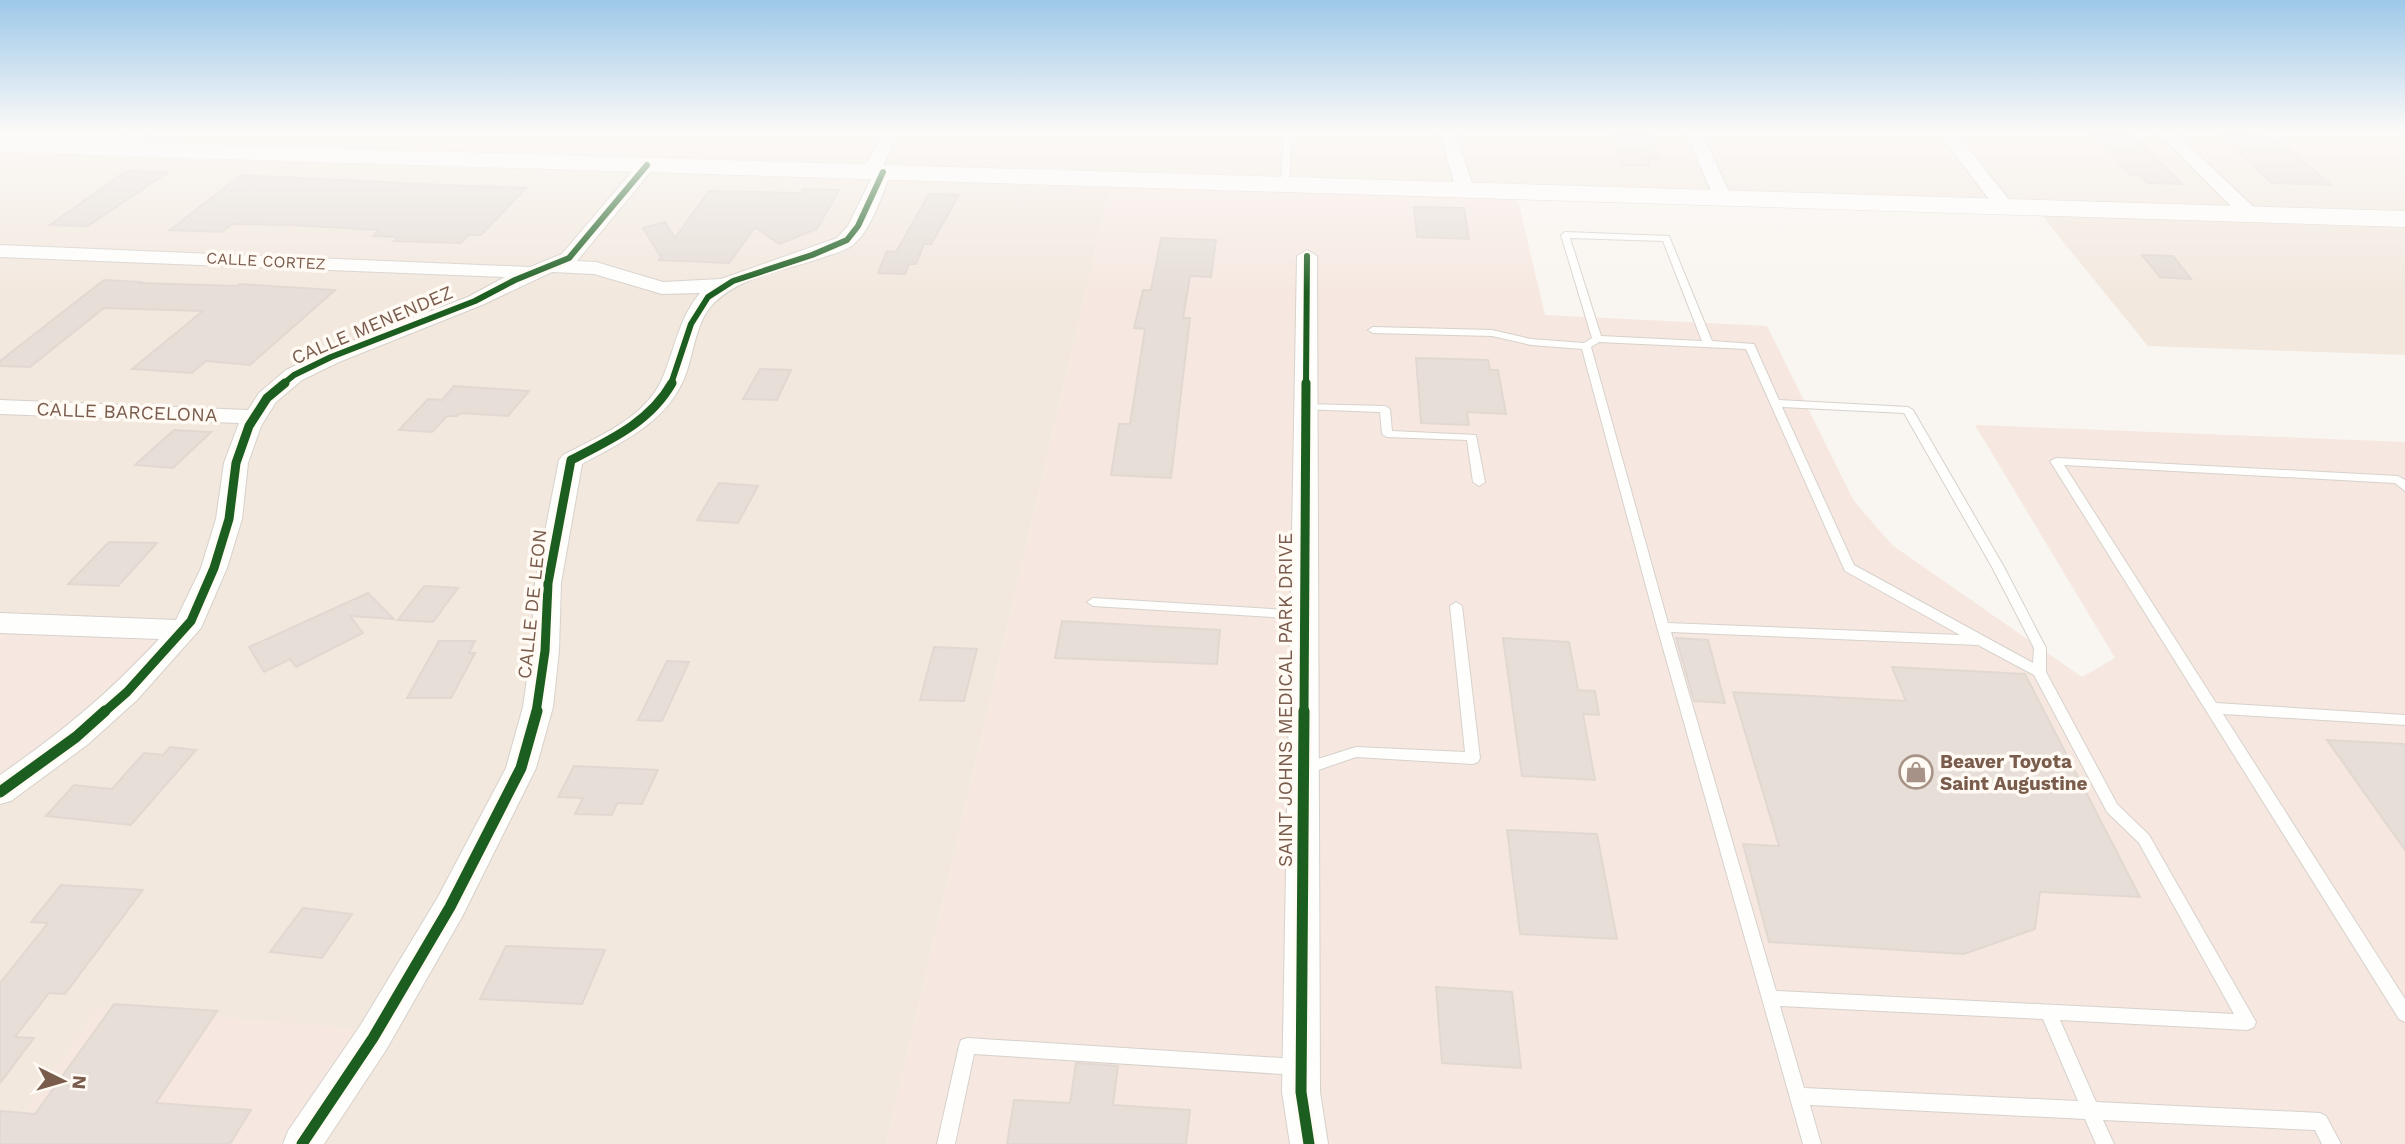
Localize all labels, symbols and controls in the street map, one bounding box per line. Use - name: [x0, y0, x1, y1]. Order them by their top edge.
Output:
- street label: CALLE CORTEZ: [206, 248, 326, 274]
- street label: CALLE MENENDEZ: [288, 281, 456, 369]
- street label: CALLE BARCELONA: [36, 397, 218, 427]
- street label: CALLE DE LEON: [513, 528, 551, 680]
- street label: SAINT JOHNS MEDICAL PARK DRIVE: [1274, 533, 1297, 867]
- place label: Beaver Toyota Saint Augustine: [1940, 750, 2087, 795]
- shop icon: Beaver Toyota Saint Augustine: [1897, 753, 1935, 791]
- north arrow: [28, 1046, 98, 1116]
- text: N: [67, 1074, 92, 1090]

